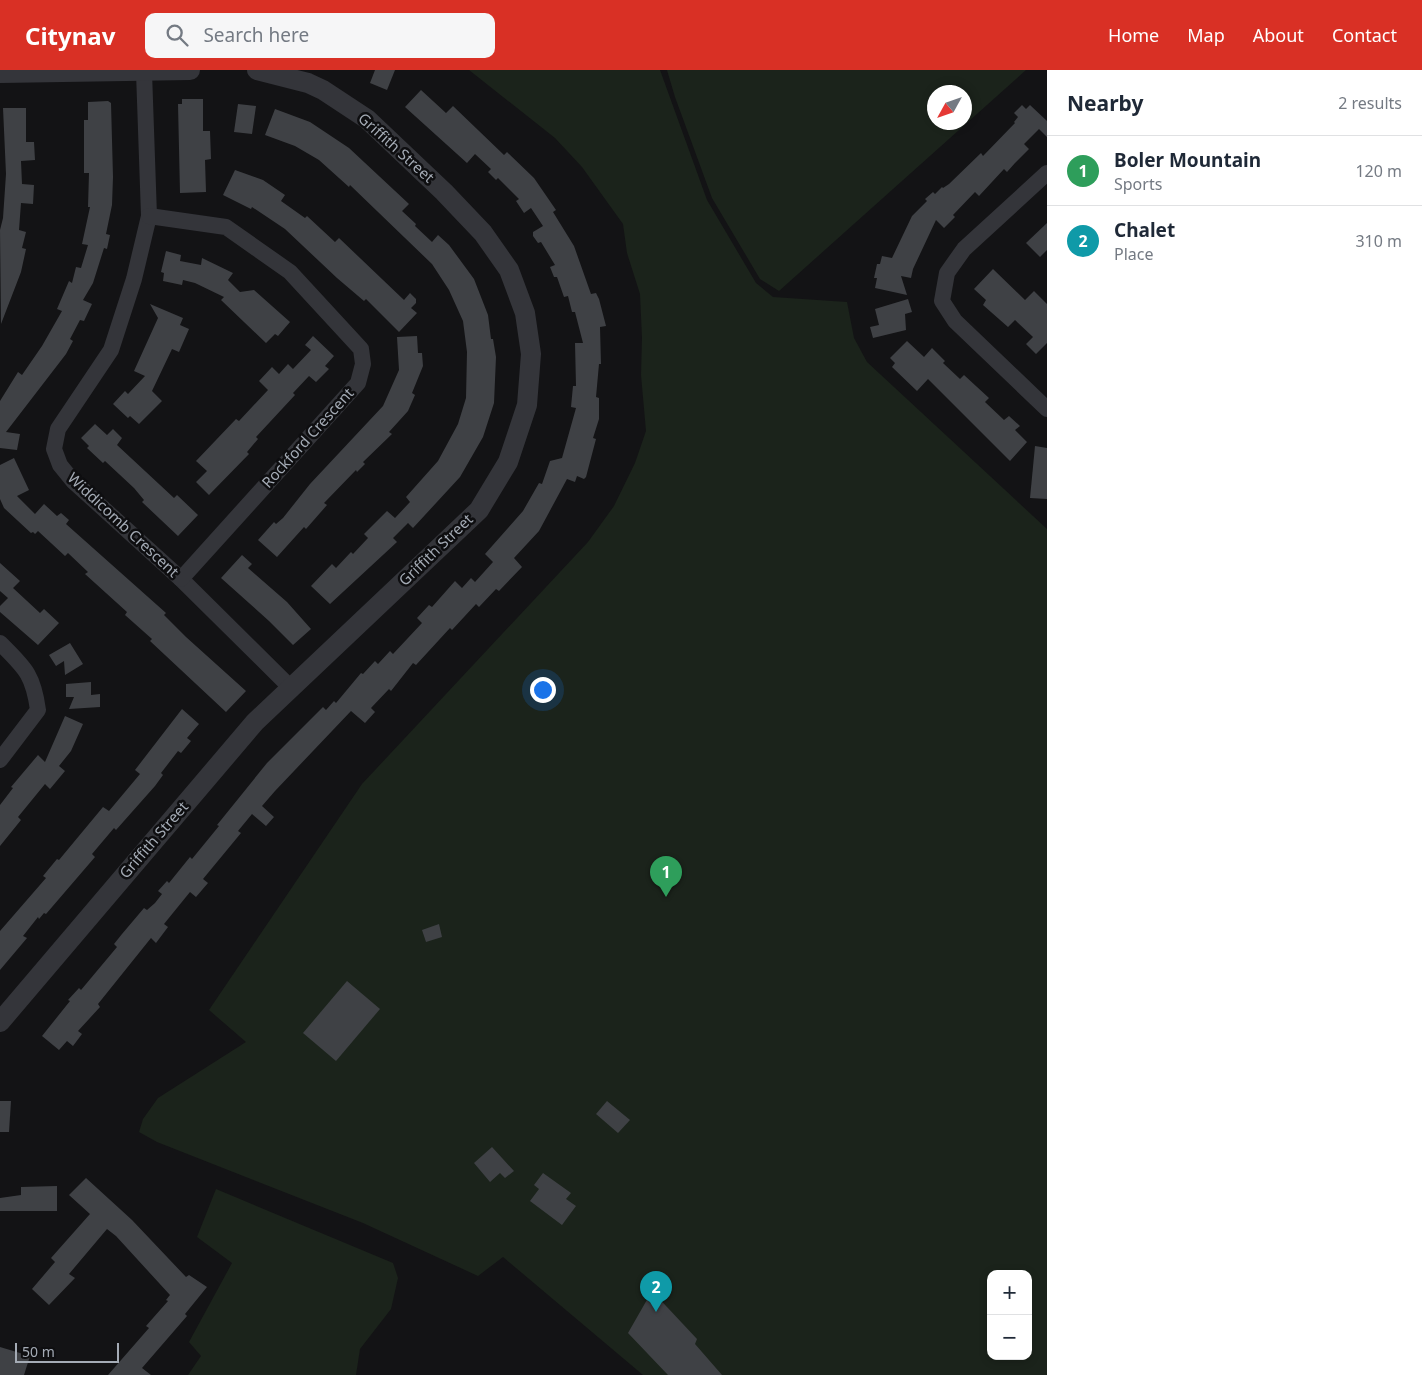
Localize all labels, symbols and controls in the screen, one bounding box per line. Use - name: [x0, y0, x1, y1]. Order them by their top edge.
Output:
- search box: [145, 13, 495, 58]
- text: Citynav: [25, 19, 115, 52]
- icon: search: [163, 21, 191, 49]
- text: Search here: [203, 22, 309, 48]
- text: Home: [1108, 23, 1159, 47]
- text: Map: [1187, 23, 1225, 47]
- text: About: [1253, 23, 1304, 47]
- text: Contact: [1332, 23, 1397, 47]
- north arrow: [927, 85, 972, 130]
- text: Nearby: [1067, 89, 1143, 117]
- text: 2 results: [1338, 92, 1402, 114]
- street label: Griffith Street: [354, 108, 439, 187]
- text: Boler Mountain: [1114, 147, 1261, 173]
- text: 1: [1078, 160, 1088, 182]
- text: 120 m: [1355, 160, 1402, 182]
- text: Sports: [1114, 173, 1162, 195]
- text: Chalet: [1114, 217, 1175, 243]
- text: 2: [1078, 230, 1088, 252]
- text: 310 m: [1355, 230, 1402, 252]
- text: Place: [1114, 243, 1154, 265]
- street label: Rockford Crescent: [257, 383, 358, 492]
- street label: Widdicomb Crescent: [64, 468, 184, 581]
- street label: Griffith Street: [394, 508, 477, 590]
- your location: [530, 677, 556, 703]
- street label: Griffith Street: [114, 796, 193, 882]
- pin: 1: [650, 856, 682, 897]
- map controls: [987, 1270, 1032, 1360]
- button: +: [987, 1270, 1032, 1315]
- pin: 2: [640, 1271, 672, 1312]
- button: −: [987, 1315, 1032, 1360]
- scale bar: [15, 1340, 119, 1363]
- text: 50 m: [22, 1342, 55, 1361]

